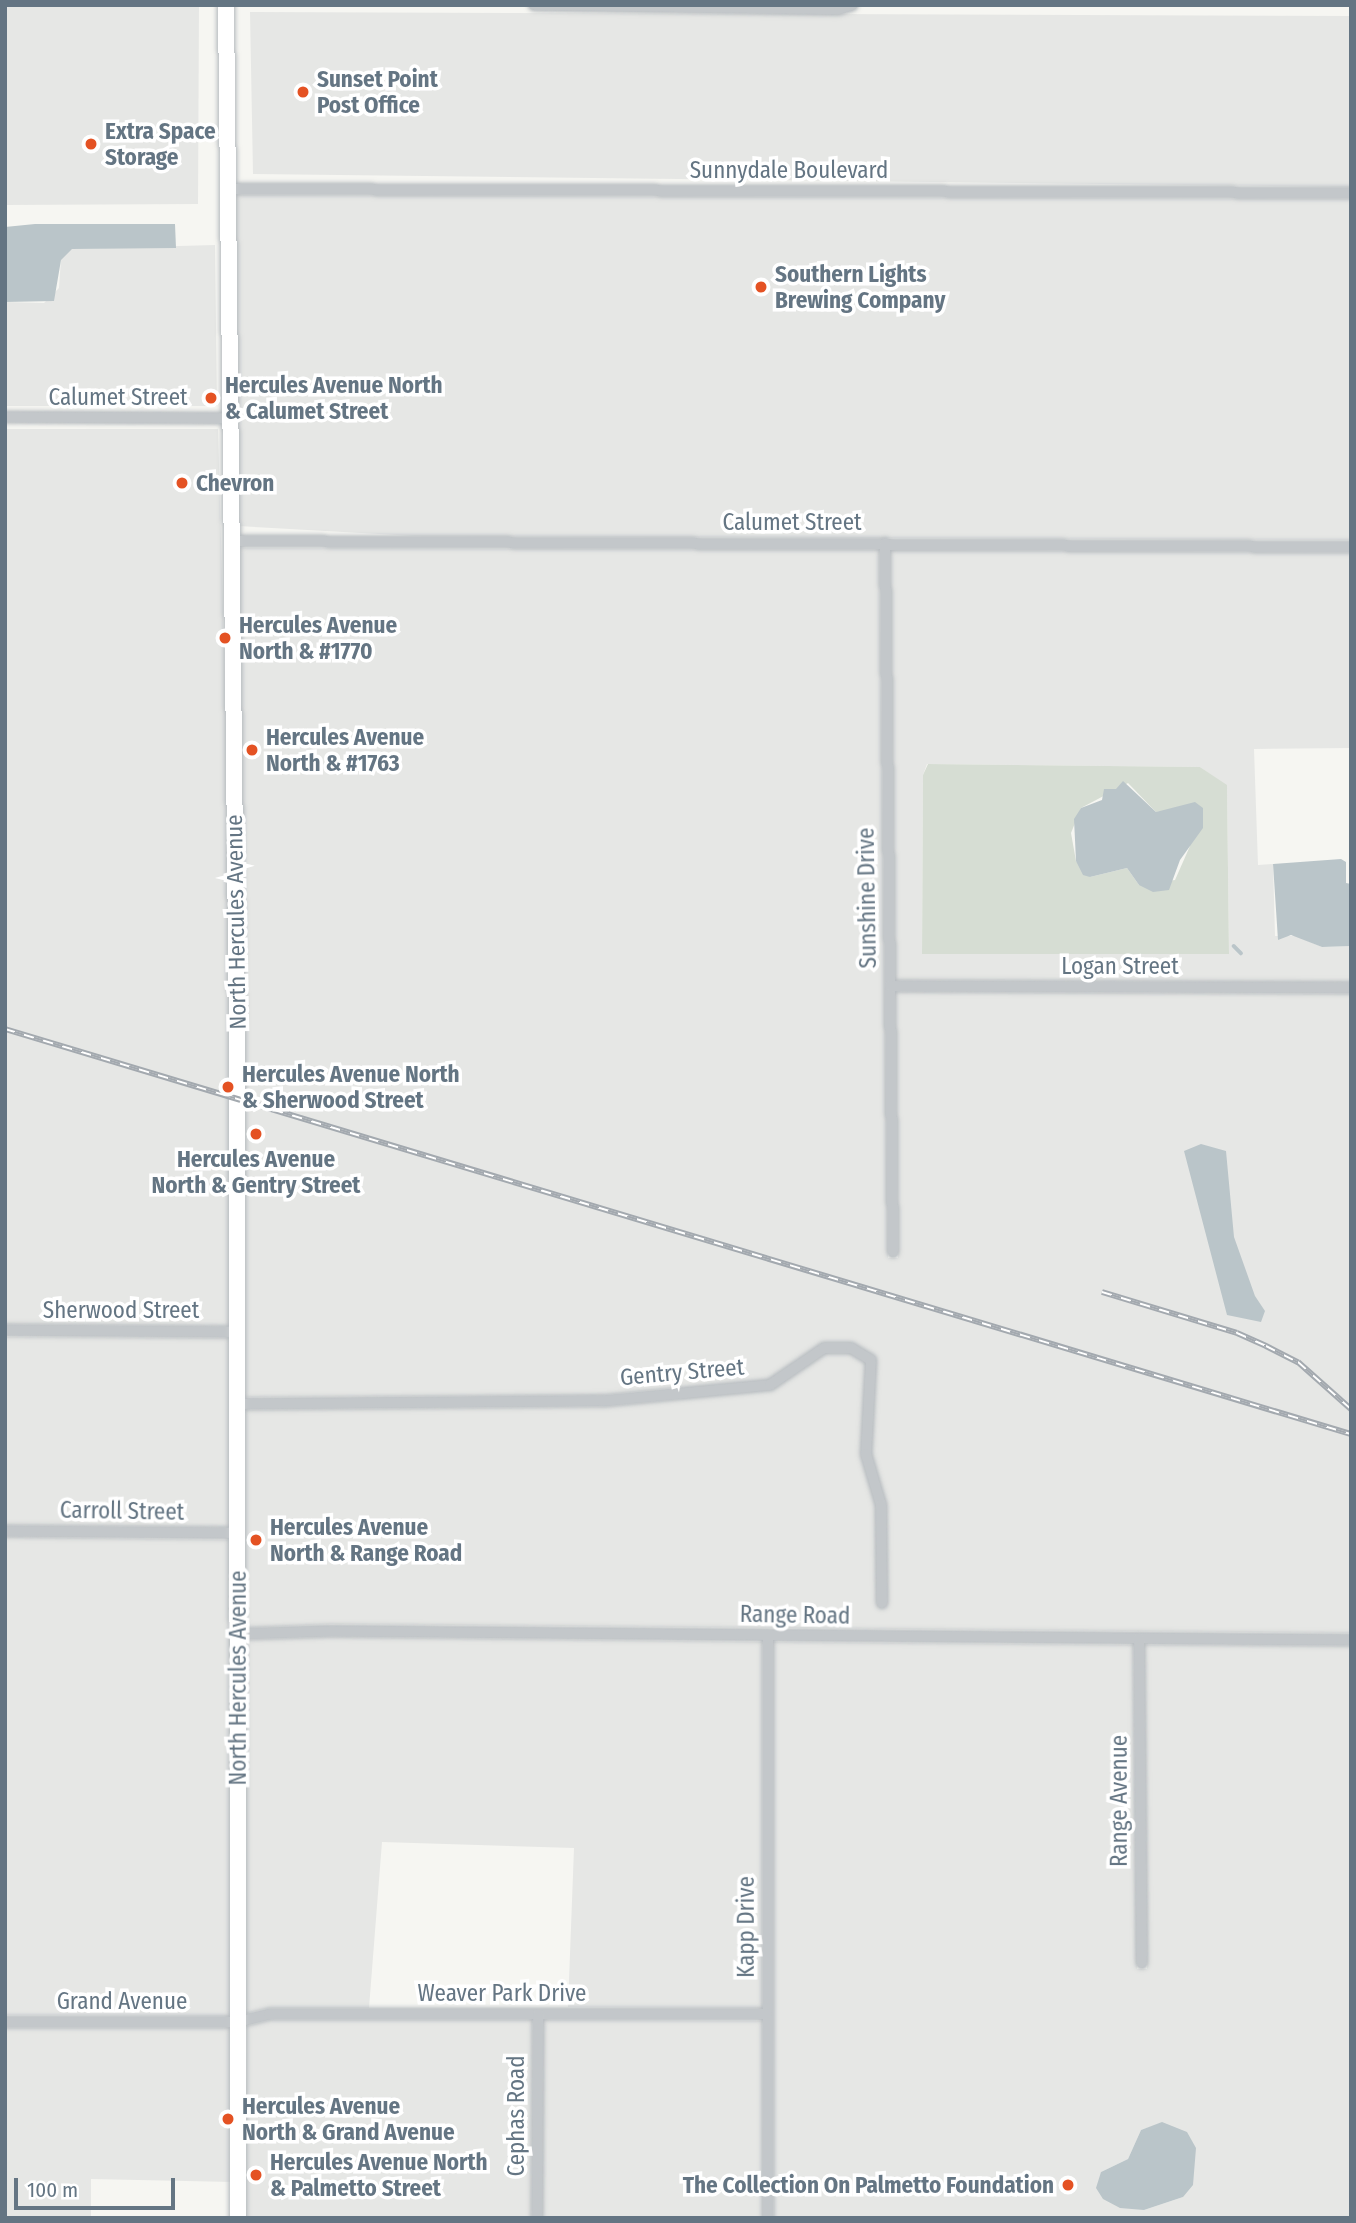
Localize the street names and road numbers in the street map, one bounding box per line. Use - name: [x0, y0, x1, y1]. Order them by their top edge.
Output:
- street label: Sunnydale Boulevard: [690, 156, 888, 184]
- street label: Calumet Street: [48, 383, 188, 411]
- street label: Calumet Street: [722, 508, 862, 536]
- street label: North Hercules Avenue: [220, 814, 252, 1030]
- street label: Sunshine Drive: [852, 827, 882, 969]
- street label: Logan Street: [1061, 952, 1179, 980]
- street label: Sherwood Street: [43, 1296, 199, 1324]
- street label: Gentry Street: [619, 1353, 745, 1391]
- street label: Carroll Street: [60, 1496, 184, 1526]
- street label: North Hercules Avenue: [224, 1570, 252, 1786]
- street label: Range Road: [739, 1600, 851, 1630]
- street label: Range Avenue: [1105, 1735, 1133, 1867]
- street label: Kapp Drive: [732, 1876, 760, 1978]
- street label: Weaver Park Drive: [418, 1979, 586, 2007]
- street label: Grand Avenue: [57, 1987, 187, 2015]
- street label: Cephas Road: [502, 2056, 530, 2176]

